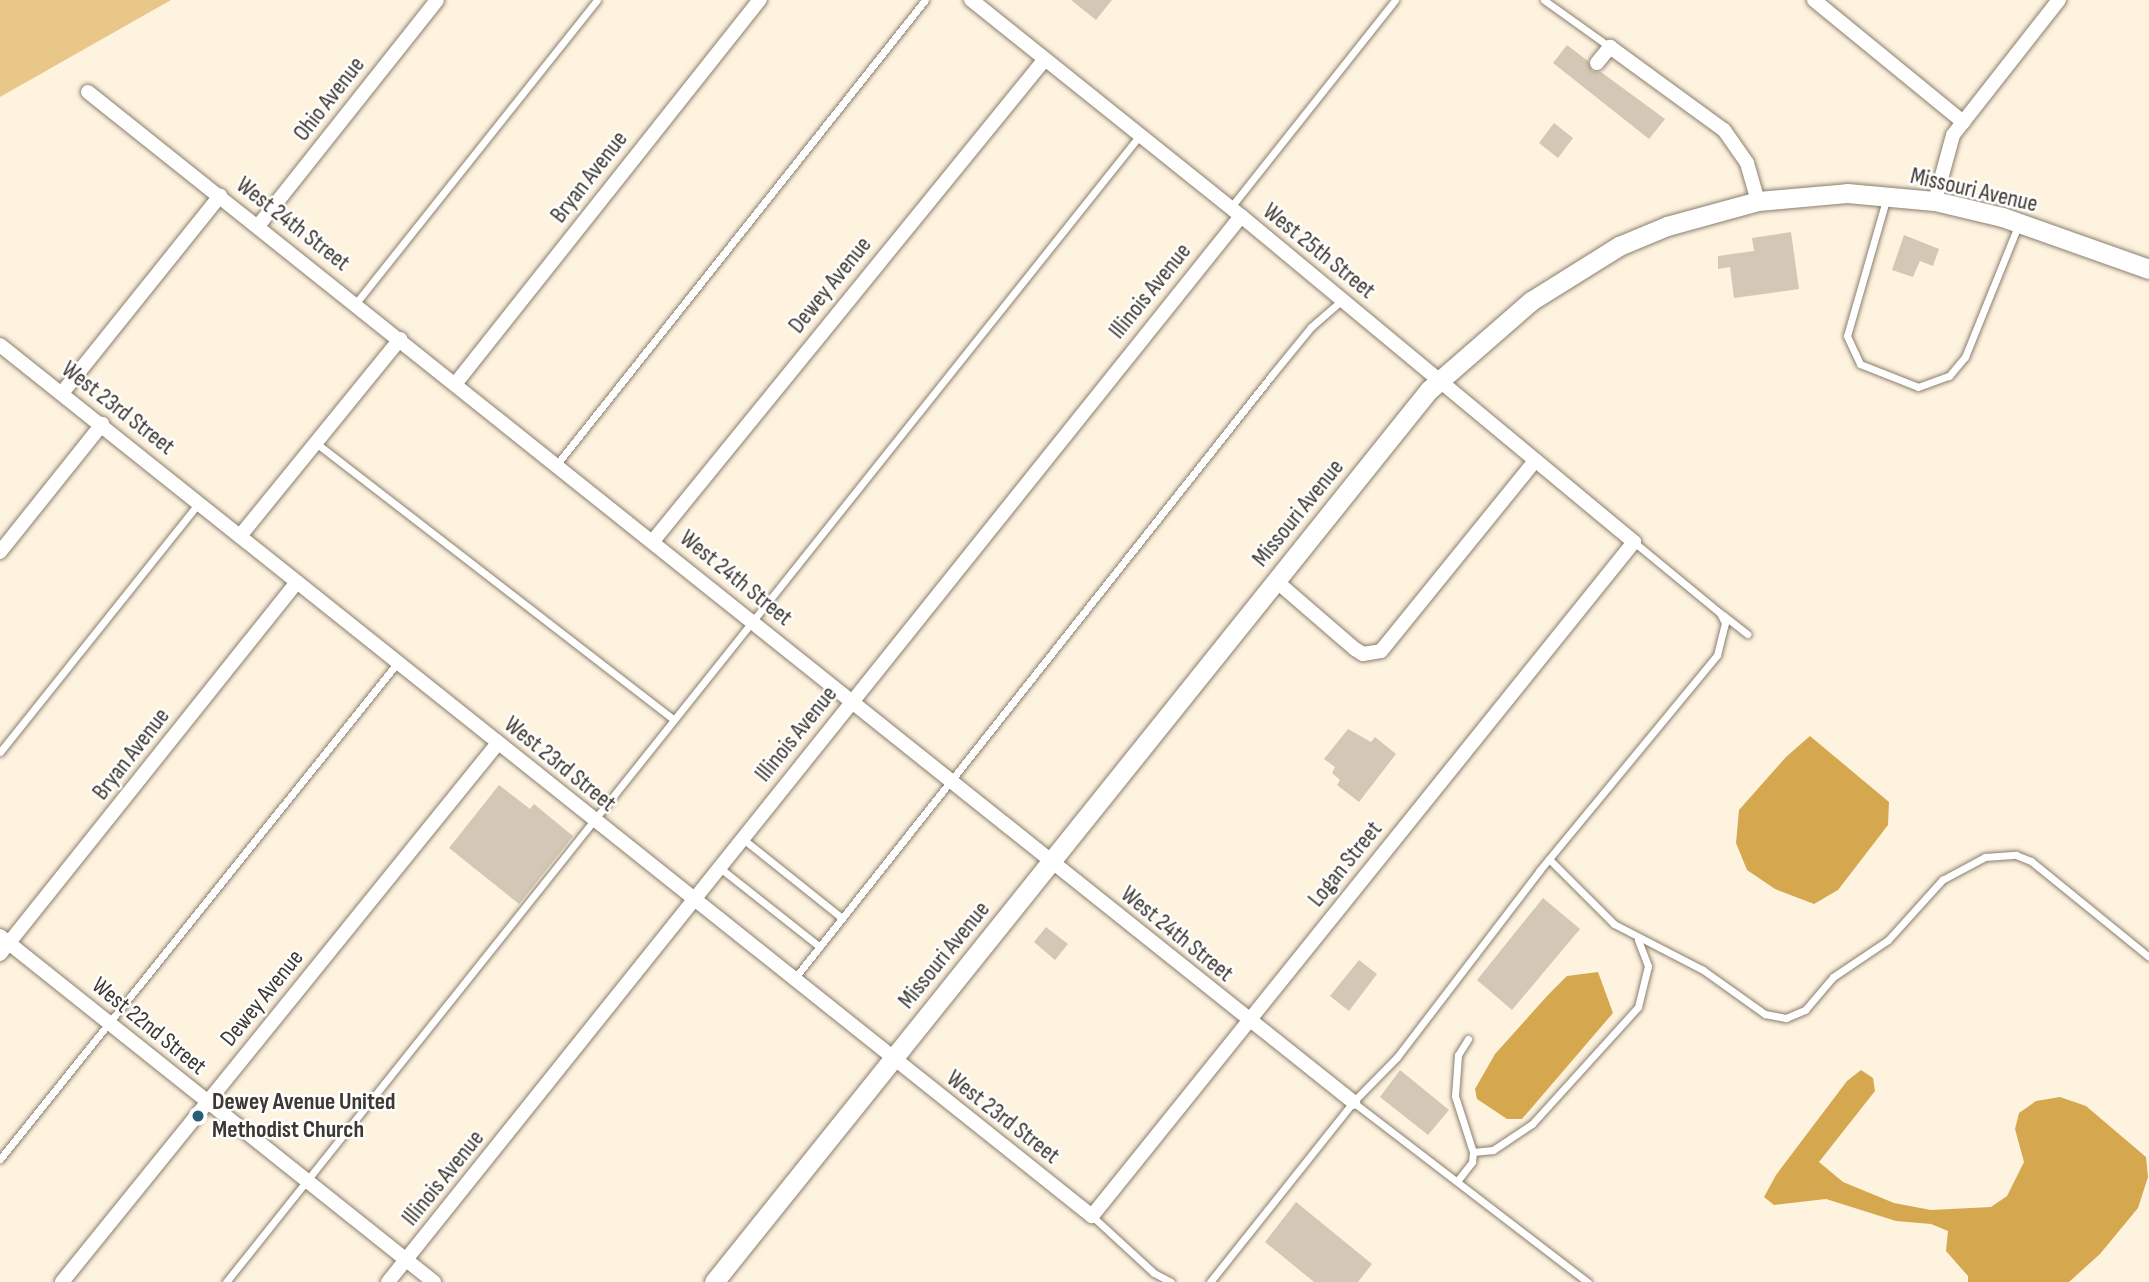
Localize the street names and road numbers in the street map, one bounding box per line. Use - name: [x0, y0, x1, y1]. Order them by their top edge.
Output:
- street label: Ohio Avenue: [287, 51, 371, 147]
- street label: Bryan Avenue: [544, 125, 634, 229]
- street label: Missouri Avenue: [1908, 161, 2040, 219]
- street label: West 24th Street: [230, 171, 356, 277]
- street label: West 25th Street: [1257, 197, 1381, 305]
- street label: Dewey Avenue: [782, 231, 878, 339]
- street label: Illinois Avenue: [1103, 237, 1197, 345]
- street label: West 23rd Street: [56, 355, 180, 461]
- street label: Missouri Avenue: [1246, 454, 1350, 572]
- street label: West 24th Street: [674, 524, 798, 632]
- street label: Illinois Avenue: [749, 680, 843, 788]
- street label: Bryan Avenue: [86, 702, 176, 806]
- street label: West 23rd Street: [498, 710, 622, 818]
- street label: Logan Street: [1302, 815, 1388, 913]
- street label: West 24th Street: [1115, 880, 1239, 988]
- street label: Missouri Avenue: [892, 896, 996, 1014]
- street label: Dewey Avenue: [214, 944, 310, 1052]
- street label: West 22nd Street: [86, 971, 212, 1081]
- street label: West 23rd Street: [941, 1064, 1065, 1170]
- street label: Illinois Avenue: [396, 1124, 490, 1232]

